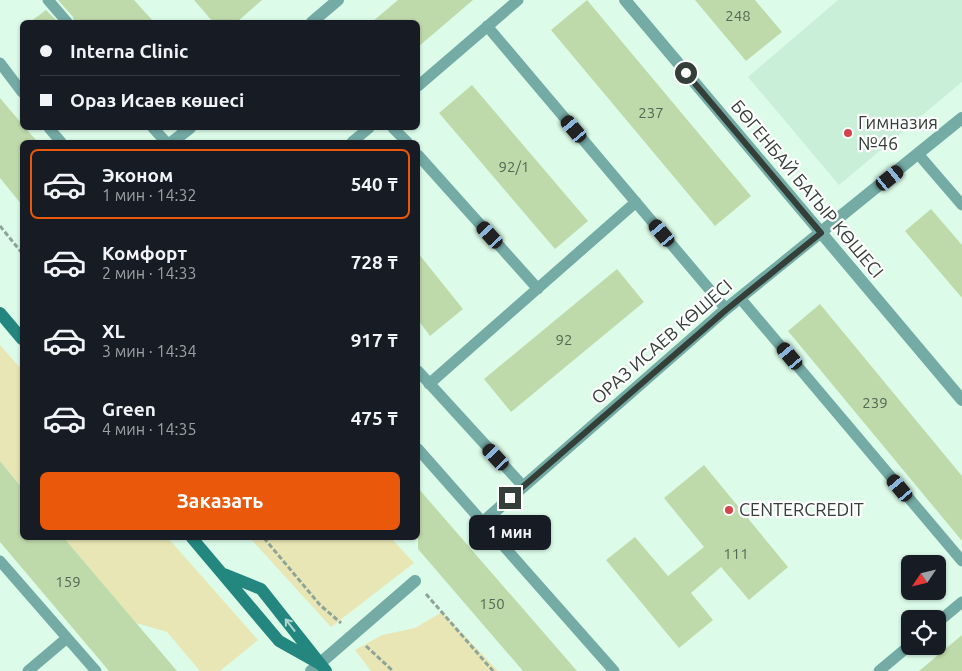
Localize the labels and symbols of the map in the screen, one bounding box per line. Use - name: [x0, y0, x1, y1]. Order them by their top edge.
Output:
- house number: 248: [725, 7, 751, 24]
- route start: [675, 62, 697, 84]
- street label: БӨГЕНБАЙ БАТЫР КӨШЕСІ: [728, 95, 888, 281]
- house number: 237: [638, 104, 664, 121]
- place label: Гимназия №46: [858, 112, 938, 153]
- car: [558, 113, 589, 145]
- marker: Гимназия №46: [842, 127, 854, 139]
- house number: 92/1: [499, 158, 529, 175]
- car: [873, 163, 906, 193]
- car: [646, 217, 677, 249]
- car: [474, 219, 505, 251]
- street label: ОРАЗ ИСАЕВ КӨШЕСІ: [587, 275, 736, 408]
- house number: 92: [556, 331, 572, 348]
- car: [774, 340, 805, 372]
- house number: 239: [862, 394, 888, 411]
- car: [480, 441, 511, 473]
- car: [884, 472, 915, 504]
- route end: [499, 487, 521, 509]
- place label: CENTERCREDIT: [739, 499, 864, 519]
- marker: CENTERCREDIT: [723, 504, 735, 516]
- callout: 1 мин: [469, 516, 551, 550]
- house number: 111: [723, 545, 749, 562]
- north arrow: [901, 555, 946, 600]
- house number: 159: [55, 573, 81, 590]
- house number: 150: [479, 595, 505, 612]
- one-way arrow: [284, 619, 295, 632]

